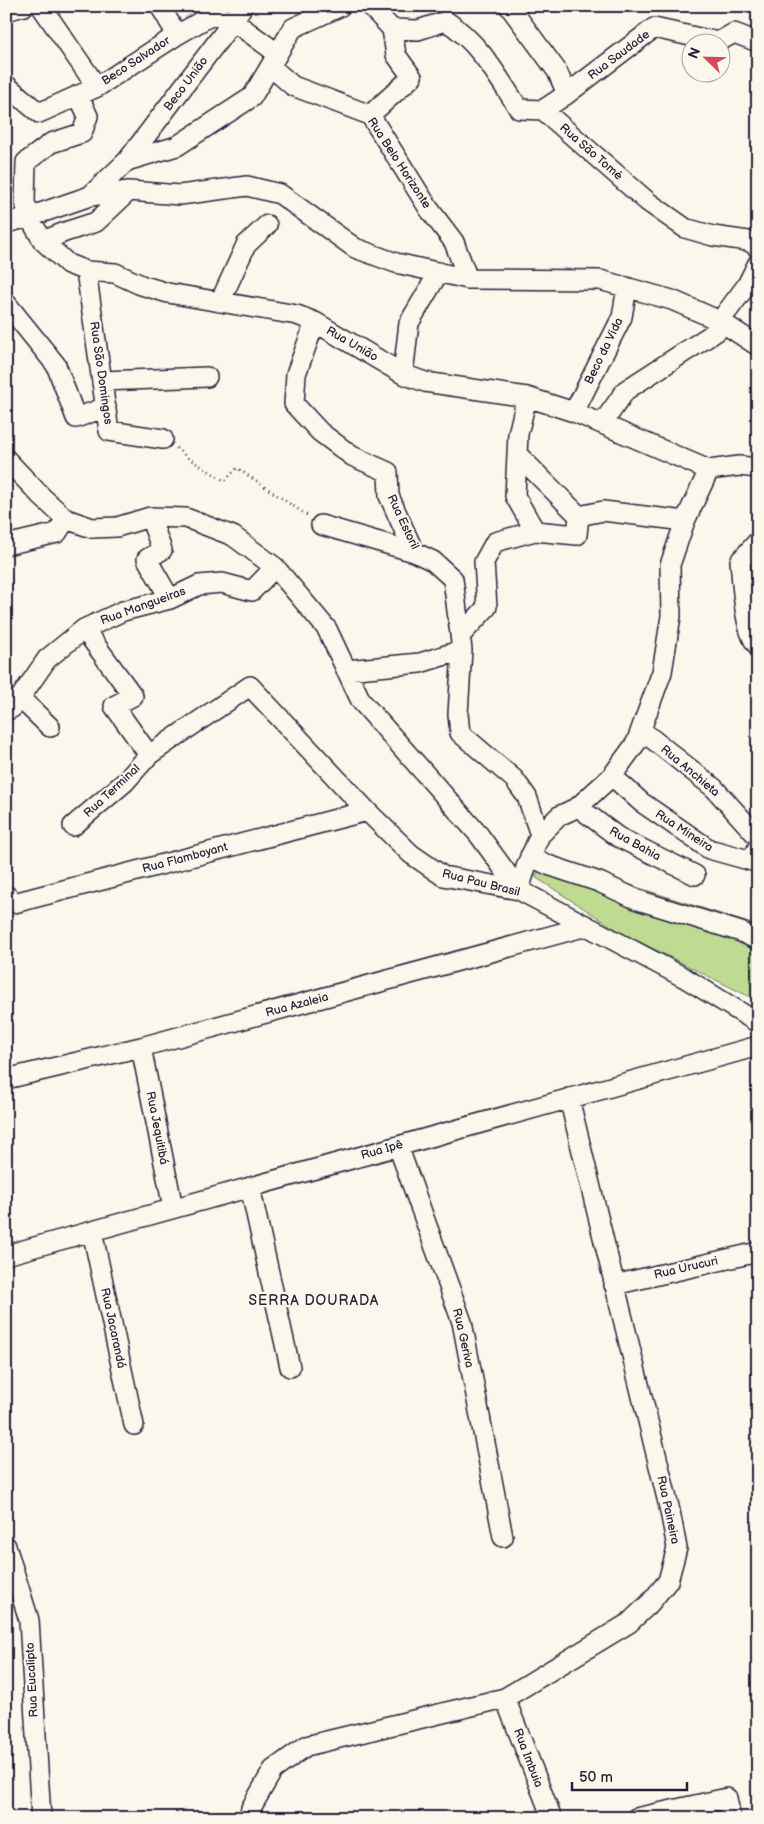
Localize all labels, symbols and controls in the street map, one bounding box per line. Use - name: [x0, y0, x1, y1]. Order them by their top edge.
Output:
- street label: Rua Saudade: [585, 27, 653, 83]
- north arrow: [682, 32, 732, 82]
- street label: Beco Salvador: [99, 33, 174, 89]
- text: N: [685, 45, 704, 61]
- street label: Beco União: [161, 54, 211, 114]
- street label: Rua Belo Horizonte: [364, 115, 434, 211]
- street label: Rua São Tomé: [556, 121, 626, 183]
- street label: Beco da Vida: [581, 315, 627, 387]
- street label: Rua São Domingos: [86, 321, 116, 425]
- street label: Rua União: [323, 323, 381, 365]
- street label: Rua Estoril: [384, 492, 422, 552]
- street label: Rua Mangueiras: [98, 584, 188, 628]
- street label: Rua Anchieta: [657, 742, 723, 800]
- street label: Rua Terminal: [81, 761, 143, 821]
- street label: Rua Mineira: [652, 807, 716, 855]
- street label: Rua Bahia: [607, 824, 664, 864]
- street label: Rua Flamboyant: [141, 839, 230, 877]
- street label: Rua Pau Brasil: [441, 866, 521, 900]
- street label: Rua Azaleia: [264, 989, 330, 1021]
- street label: Rua Jequitibá: [143, 1090, 171, 1166]
- street label: Rua Ipê: [359, 1137, 405, 1163]
- street label: Rua Urucuri: [653, 1253, 720, 1283]
- street label: Rua Jacarandá: [97, 1286, 129, 1370]
- district label: SERRA DOURADA: [249, 1292, 379, 1309]
- street label: Rua Geriva: [449, 1307, 477, 1369]
- street label: Rua Paineira: [653, 1474, 683, 1546]
- street label: Rua Eucalipto: [23, 1642, 41, 1718]
- street label: Rua Imbuia: [510, 1726, 546, 1790]
- scale bar: [572, 1759, 686, 1791]
- text: 50 m: [579, 1768, 613, 1787]

